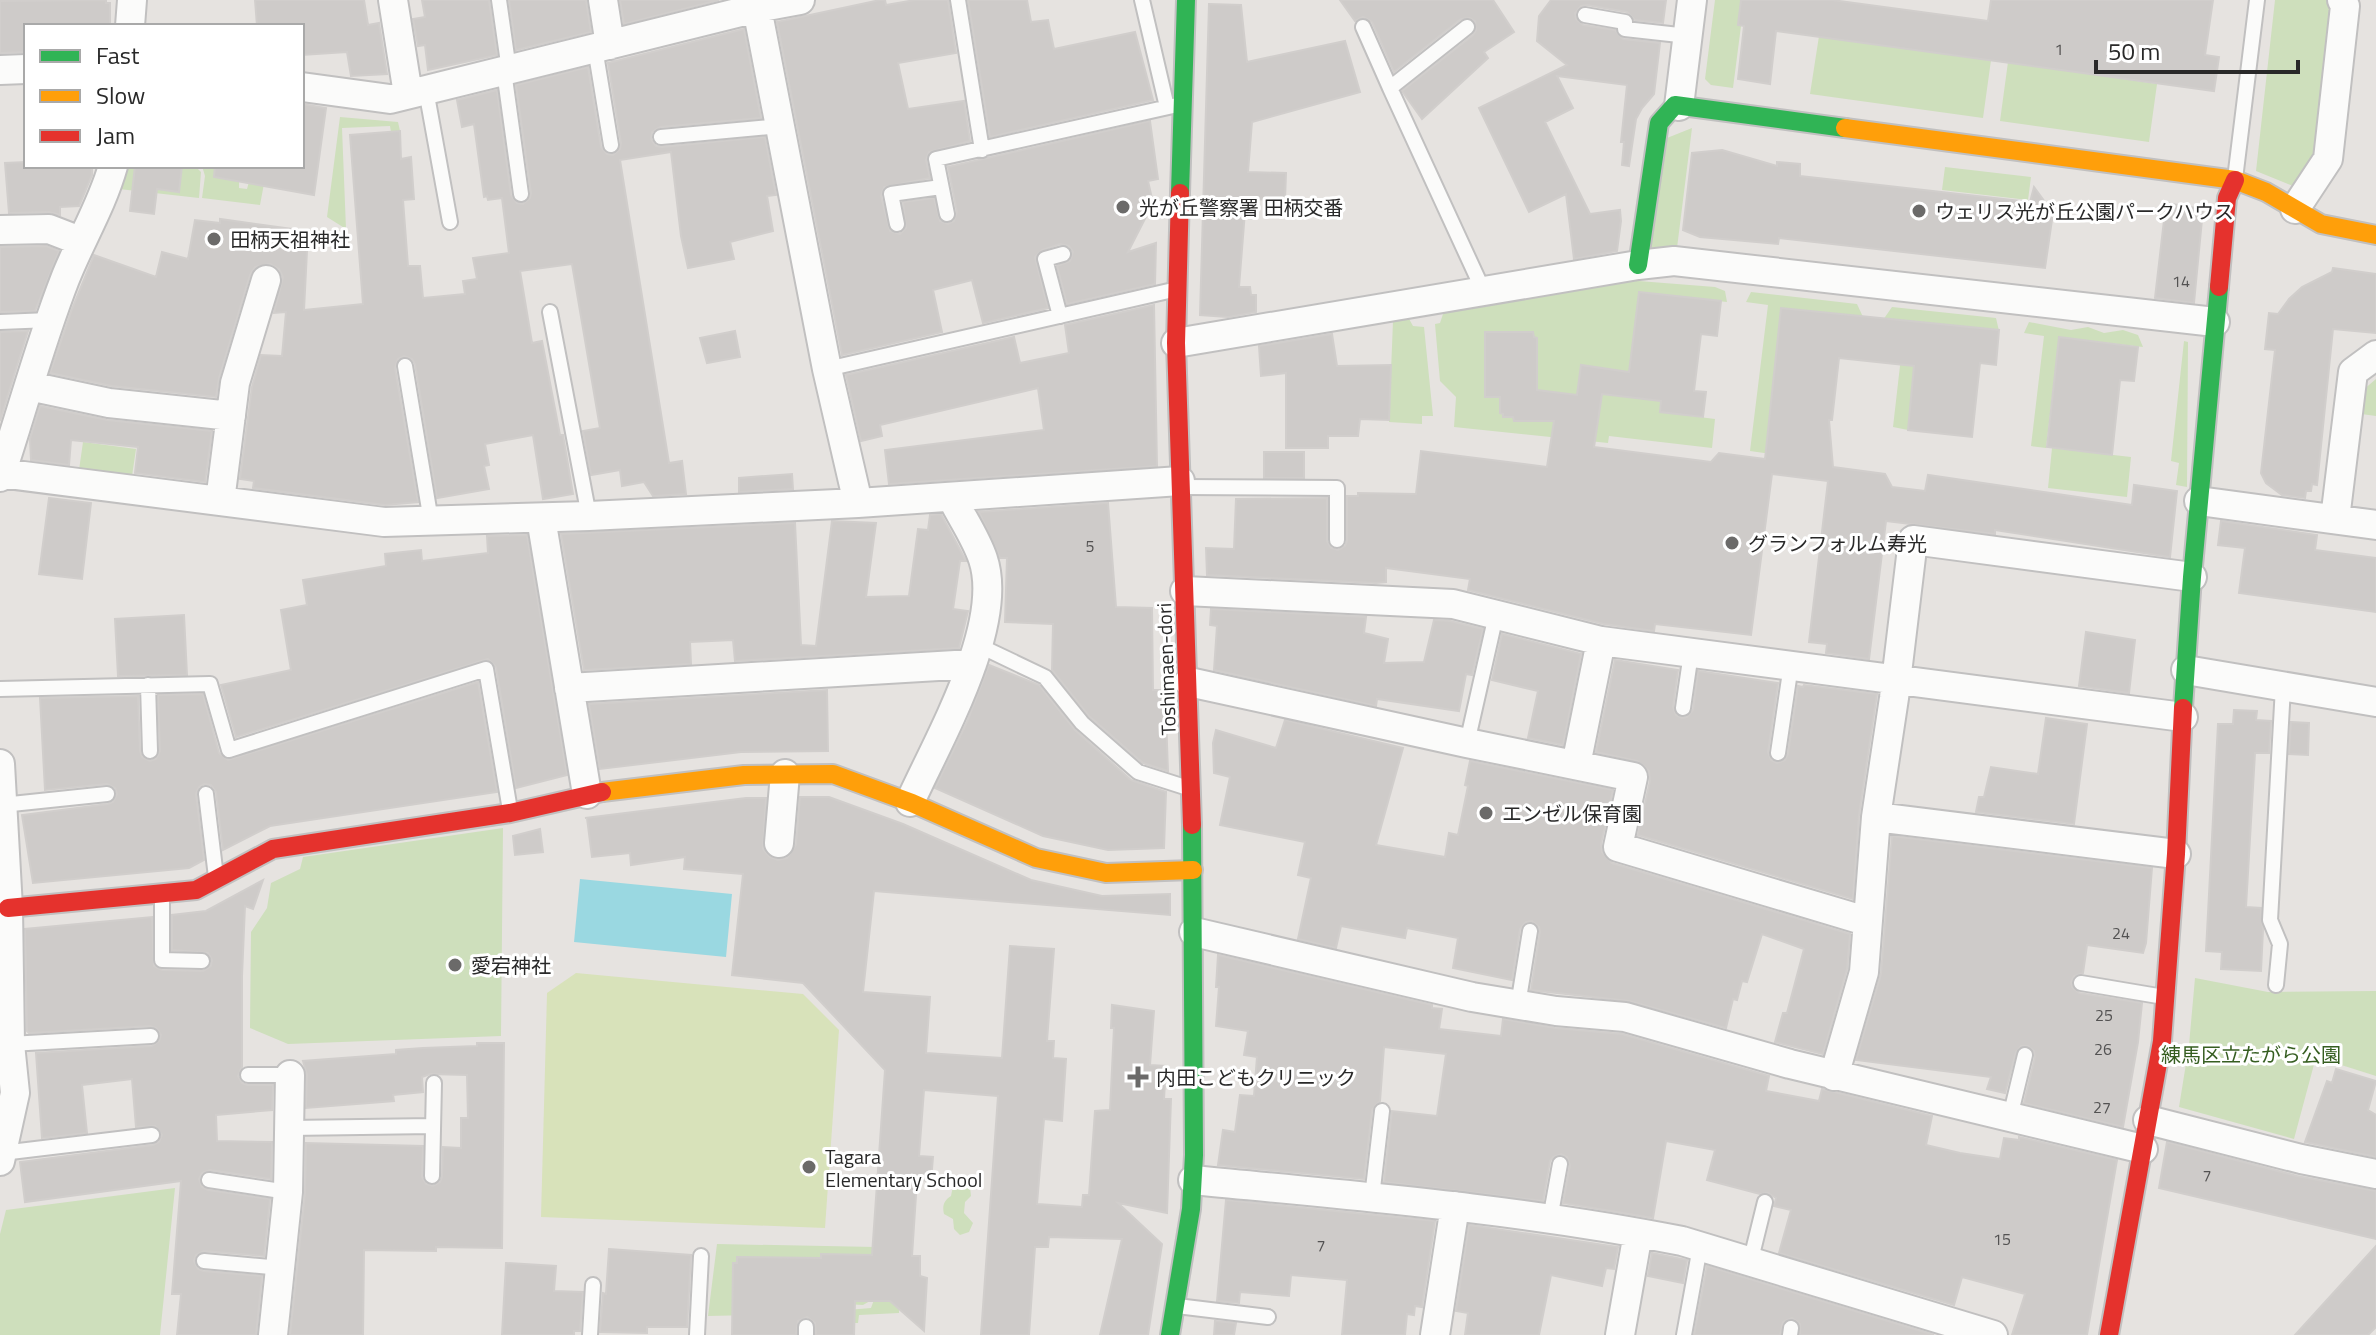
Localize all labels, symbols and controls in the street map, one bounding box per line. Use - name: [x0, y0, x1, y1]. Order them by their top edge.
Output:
- legend: [24, 24, 304, 168]
- scale bar: [2096, 24, 2298, 74]
- text: 50 m: [2108, 33, 2160, 69]
- text: Fast: [96, 37, 140, 73]
- house number: 1: [2055, 37, 2063, 61]
- text: Slow: [96, 77, 145, 113]
- text: Jam: [96, 117, 135, 153]
- place label: 光が丘警察署 田柄交番: [1139, 192, 1343, 223]
- place label: ウェリス光が丘公園パークハウス: [1935, 196, 2234, 227]
- marker: 光が丘警察署 田柄交番: [1114, 198, 1132, 216]
- marker: ウェリス光が丘公園パークハウス: [1910, 202, 1928, 220]
- place label: 田柄天祖神社: [230, 224, 350, 255]
- marker: 田柄天祖神社: [205, 230, 223, 248]
- house number: 14: [2172, 269, 2190, 293]
- place label: グランフォルム寿光: [1748, 528, 1927, 559]
- house number: 5: [1086, 534, 1095, 558]
- marker: グランフォルム寿光: [1723, 534, 1741, 552]
- street label: Toshimaen-dori: [1148, 602, 1184, 736]
- place label: エンゼル保育園: [1502, 798, 1642, 829]
- marker: エンゼル保育園: [1477, 804, 1495, 822]
- house number: 24: [2112, 921, 2130, 945]
- place label: 愛宕神社: [471, 950, 551, 981]
- marker: 愛宕神社: [446, 956, 464, 974]
- house number: 25: [2095, 1003, 2113, 1027]
- house number: 26: [2094, 1037, 2112, 1061]
- park label: 練馬区立たがら公園: [2161, 1039, 2341, 1070]
- place label: 内田こどもクリニック: [1156, 1062, 1356, 1093]
- marker: 内田こどもクリニック: [1127, 1066, 1149, 1088]
- house number: 27: [2093, 1095, 2111, 1119]
- place label: Tagara Elementary School: [825, 1141, 982, 1195]
- marker: Tagara Elementary School: [800, 1158, 818, 1176]
- house number: 7: [2203, 1163, 2211, 1187]
- house number: 15: [1993, 1227, 2011, 1251]
- house number: 7: [1317, 1233, 1325, 1257]

